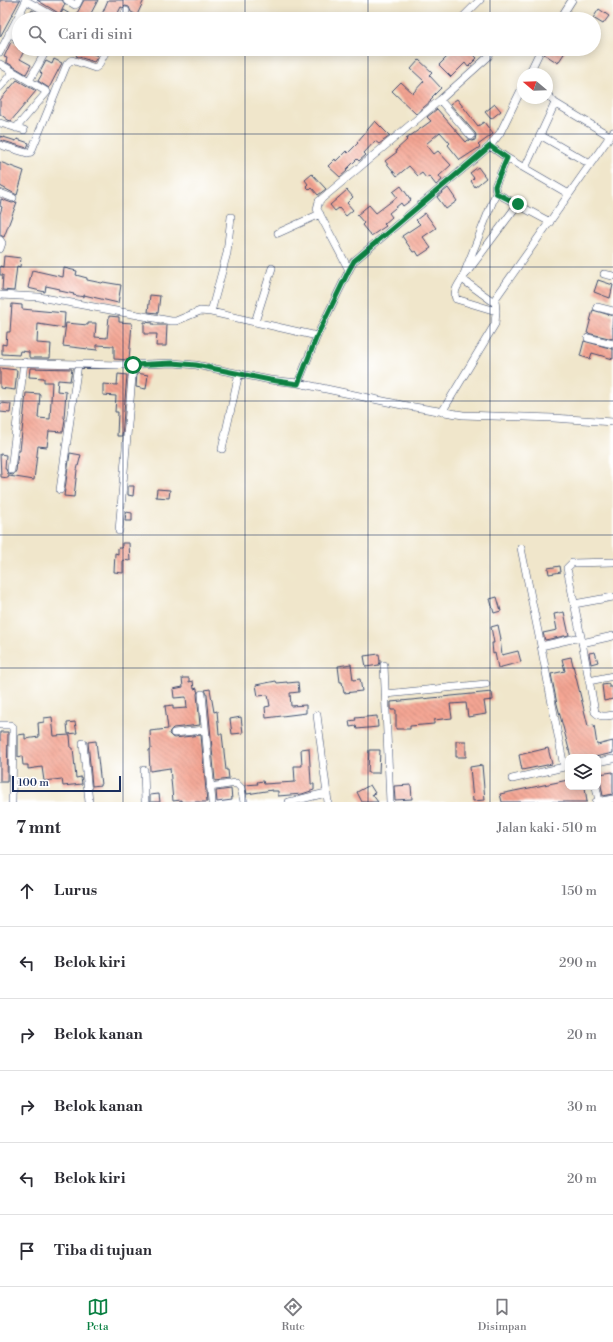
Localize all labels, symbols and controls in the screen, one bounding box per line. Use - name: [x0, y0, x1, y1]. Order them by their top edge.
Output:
- search box: [12, 12, 601, 56]
- icon: search: [26, 23, 48, 45]
- text: Cari di sini: [58, 25, 133, 44]
- north arrow: [517, 68, 553, 104]
- route end: [509, 195, 527, 213]
- route start: [124, 356, 142, 374]
- map controls: [565, 754, 601, 790]
- button: layers: [565, 754, 601, 790]
- scale bar: [12, 774, 121, 793]
- text: 100 m: [18, 776, 49, 790]
- text: 7 mnt: [16, 817, 61, 839]
- text: Jalan kaki · 510 m: [497, 820, 597, 836]
- icon: ahead: [16, 880, 38, 902]
- text: Lurus: [54, 881, 97, 900]
- text: 150 m: [562, 883, 597, 899]
- icon: left: [16, 952, 38, 974]
- text: Belok kiri: [54, 953, 125, 972]
- text: 290 m: [559, 955, 597, 971]
- icon: right: [16, 1024, 38, 1046]
- text: Belok kanan: [54, 1025, 143, 1044]
- text: 20 m: [567, 1027, 597, 1043]
- icon: right: [16, 1096, 38, 1118]
- text: Belok kanan: [54, 1097, 143, 1116]
- text: 30 m: [567, 1099, 597, 1115]
- icon: left: [16, 1168, 38, 1190]
- text: Belok kiri: [54, 1169, 125, 1188]
- text: 20 m: [567, 1171, 597, 1187]
- icon: arrive: [16, 1240, 38, 1262]
- text: Tiba di tujuan: [54, 1241, 152, 1260]
- tab: Peta: [87, 1296, 109, 1334]
- tab: Rute: [282, 1296, 305, 1334]
- tab: Disimpan: [478, 1296, 526, 1334]

